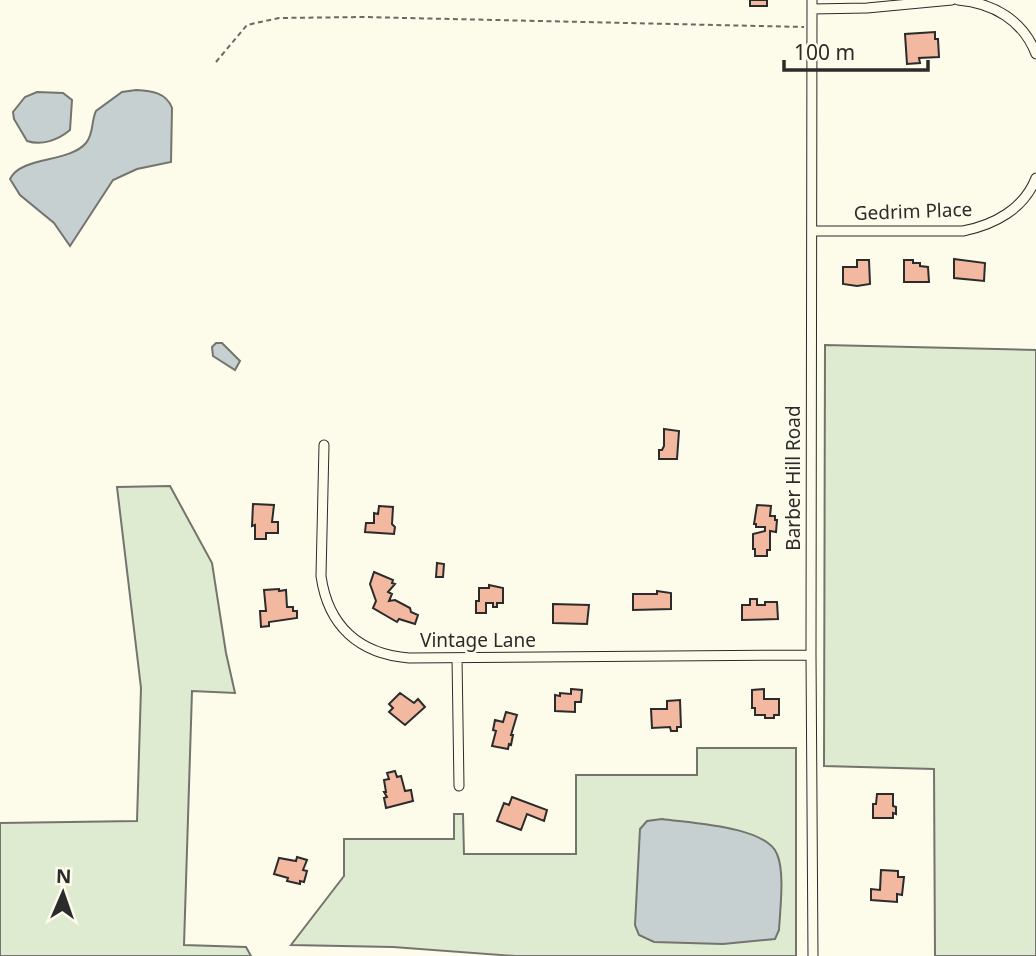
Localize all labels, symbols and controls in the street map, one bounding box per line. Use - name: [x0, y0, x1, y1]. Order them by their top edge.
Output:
- scale bar: [784, 28, 928, 72]
- text: 100 m: [794, 38, 855, 66]
- street label: Gedrim Place: [853, 196, 973, 226]
- street label: Barber Hill Road: [780, 405, 806, 551]
- street label: Vintage Lane: [420, 627, 536, 653]
- north arrow: [28, 858, 98, 928]
- text: N: [55, 863, 72, 889]

